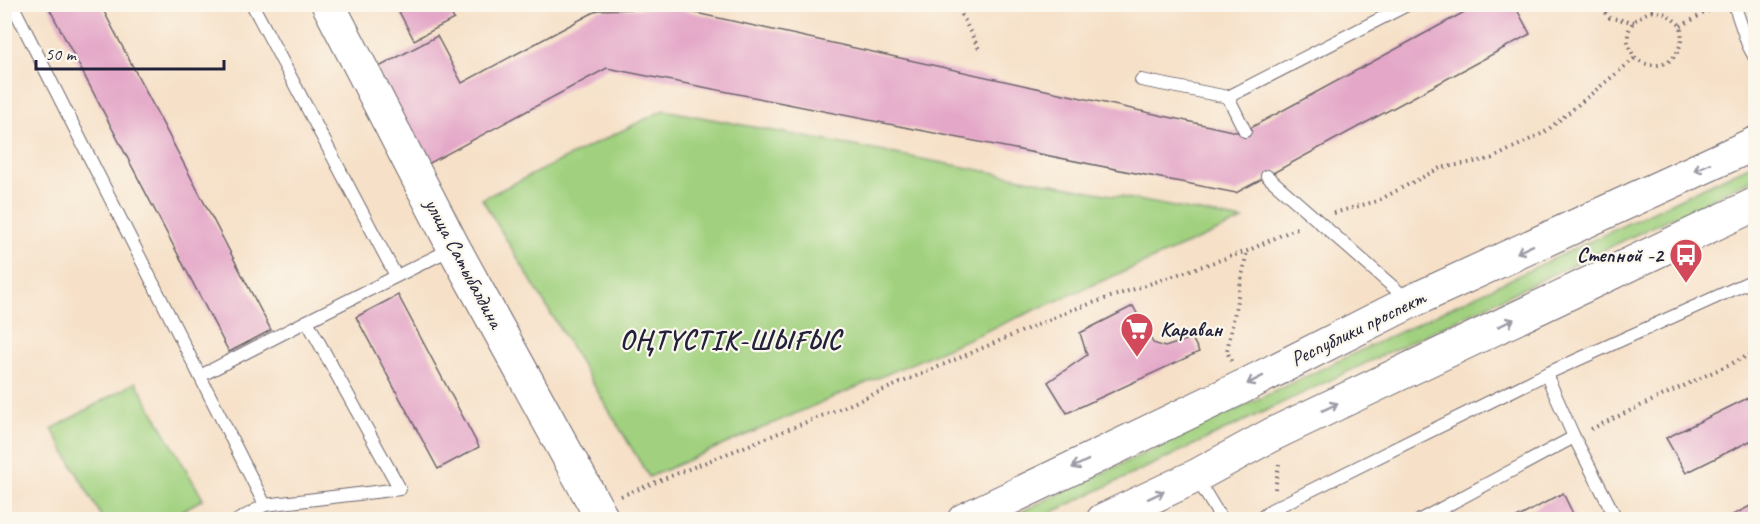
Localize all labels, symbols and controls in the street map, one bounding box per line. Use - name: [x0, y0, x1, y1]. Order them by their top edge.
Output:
- scale bar: [36, 33, 224, 71]
- text: 50 m: [45, 43, 78, 65]
- one-way arrow: [1694, 162, 1712, 174]
- street label: улица Сатыбалдина: [418, 192, 510, 335]
- bus stop icon: Степной -2: [1668, 237, 1704, 284]
- place label: Степной -2: [1577, 242, 1666, 268]
- one-way arrow: [1517, 243, 1535, 255]
- street label: Республики проспект: [1286, 284, 1431, 372]
- supermarket icon: Караван: [1119, 311, 1155, 358]
- place label: Караван: [1160, 316, 1223, 342]
- one-way arrow: [1496, 316, 1514, 328]
- district label: ОҢТҮСТІК-ШЫҒЫС: [620, 323, 844, 357]
- one-way arrow: [1247, 375, 1265, 386]
- one-way arrow: [1320, 400, 1338, 412]
- one-way arrow: [1071, 459, 1089, 471]
- one-way arrow: [1146, 488, 1164, 500]

